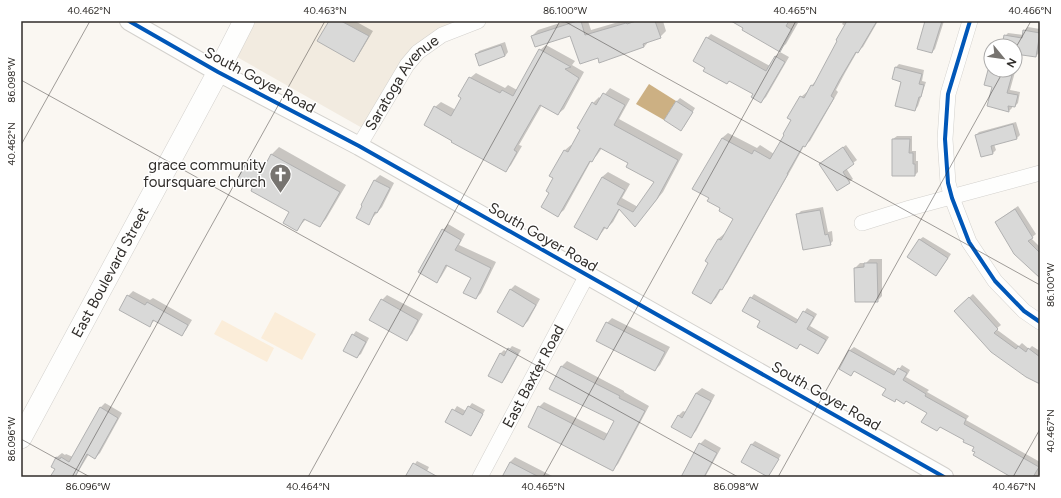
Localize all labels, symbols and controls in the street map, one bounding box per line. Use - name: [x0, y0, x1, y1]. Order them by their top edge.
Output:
- text: 40.462°N: [67, 4, 111, 17]
- text: 40.463°N: [303, 4, 347, 17]
- text: 86.100°W: [543, 4, 587, 17]
- text: 40.465°N: [773, 4, 817, 17]
- text: 40.466°N: [1008, 4, 1052, 17]
- street label: Saratoga Avenue: [361, 31, 442, 134]
- north arrow: [983, 38, 1023, 78]
- street label: South Goyer Road: [201, 43, 319, 117]
- text: N: [1004, 56, 1019, 69]
- text: 86.098°W: [5, 57, 18, 103]
- text: 40.462°N: [5, 122, 18, 166]
- place label: grace community foursquare church: [143, 156, 266, 191]
- church icon: grace community foursquare church: [268, 161, 294, 194]
- street label: South Goyer Road: [485, 198, 601, 276]
- street label: East Boulevard Street: [68, 204, 153, 341]
- text: 86.100°W: [1044, 263, 1057, 307]
- street label: East Baxter Road: [499, 322, 568, 431]
- street label: South Goyer Road: [768, 357, 884, 435]
- text: 40.467°N: [1044, 409, 1057, 453]
- text: 86.096°W: [5, 416, 18, 461]
- text: 86.096°W: [66, 480, 111, 493]
- text: 40.464°N: [286, 480, 330, 493]
- text: 40.465°N: [521, 480, 565, 493]
- text: 86.098°W: [713, 480, 759, 493]
- text: 40.467°N: [992, 480, 1036, 493]

